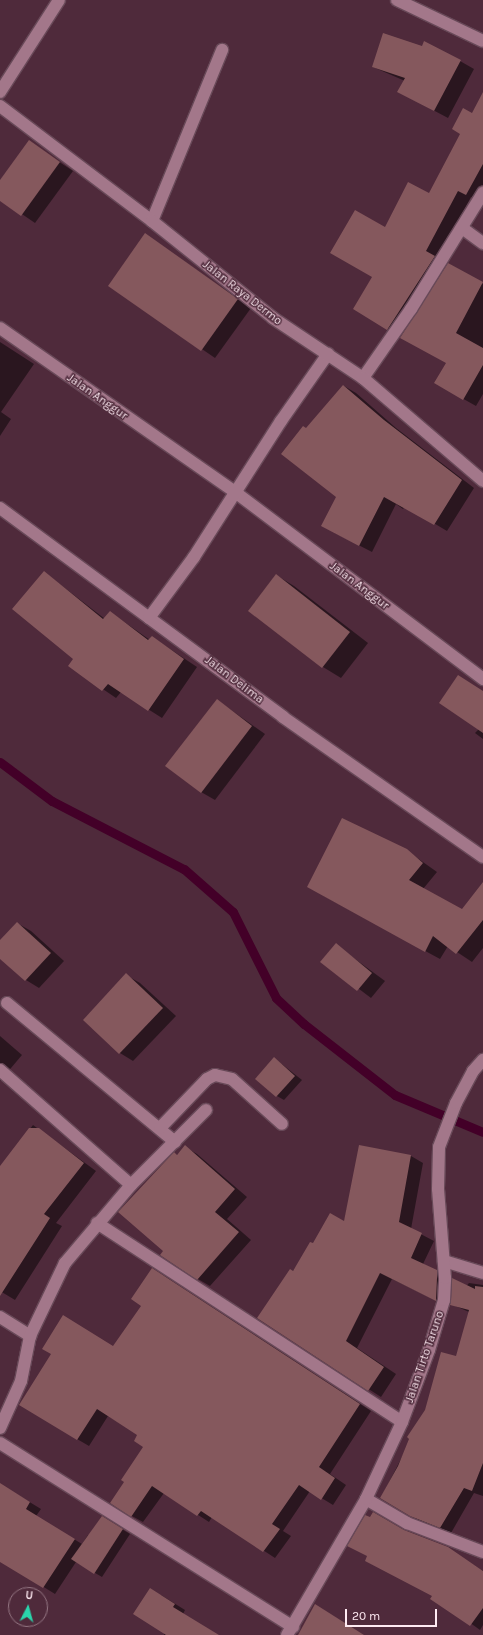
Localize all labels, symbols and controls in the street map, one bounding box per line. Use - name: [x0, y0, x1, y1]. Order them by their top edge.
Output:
- street label: Jalan Raya Dermo: [199, 258, 285, 328]
- street label: Jalan Anggur: [64, 371, 130, 423]
- street label: Jalan Anggur: [326, 559, 392, 613]
- street label: Jalan Delima: [202, 653, 266, 707]
- street label: Jalan Tirto Taruno: [403, 1309, 447, 1405]
- north arrow: [8, 1587, 48, 1627]
- text: U: [25, 1589, 34, 1602]
- scale bar: [347, 1601, 439, 1627]
- text: 20 m: [352, 1609, 380, 1623]

